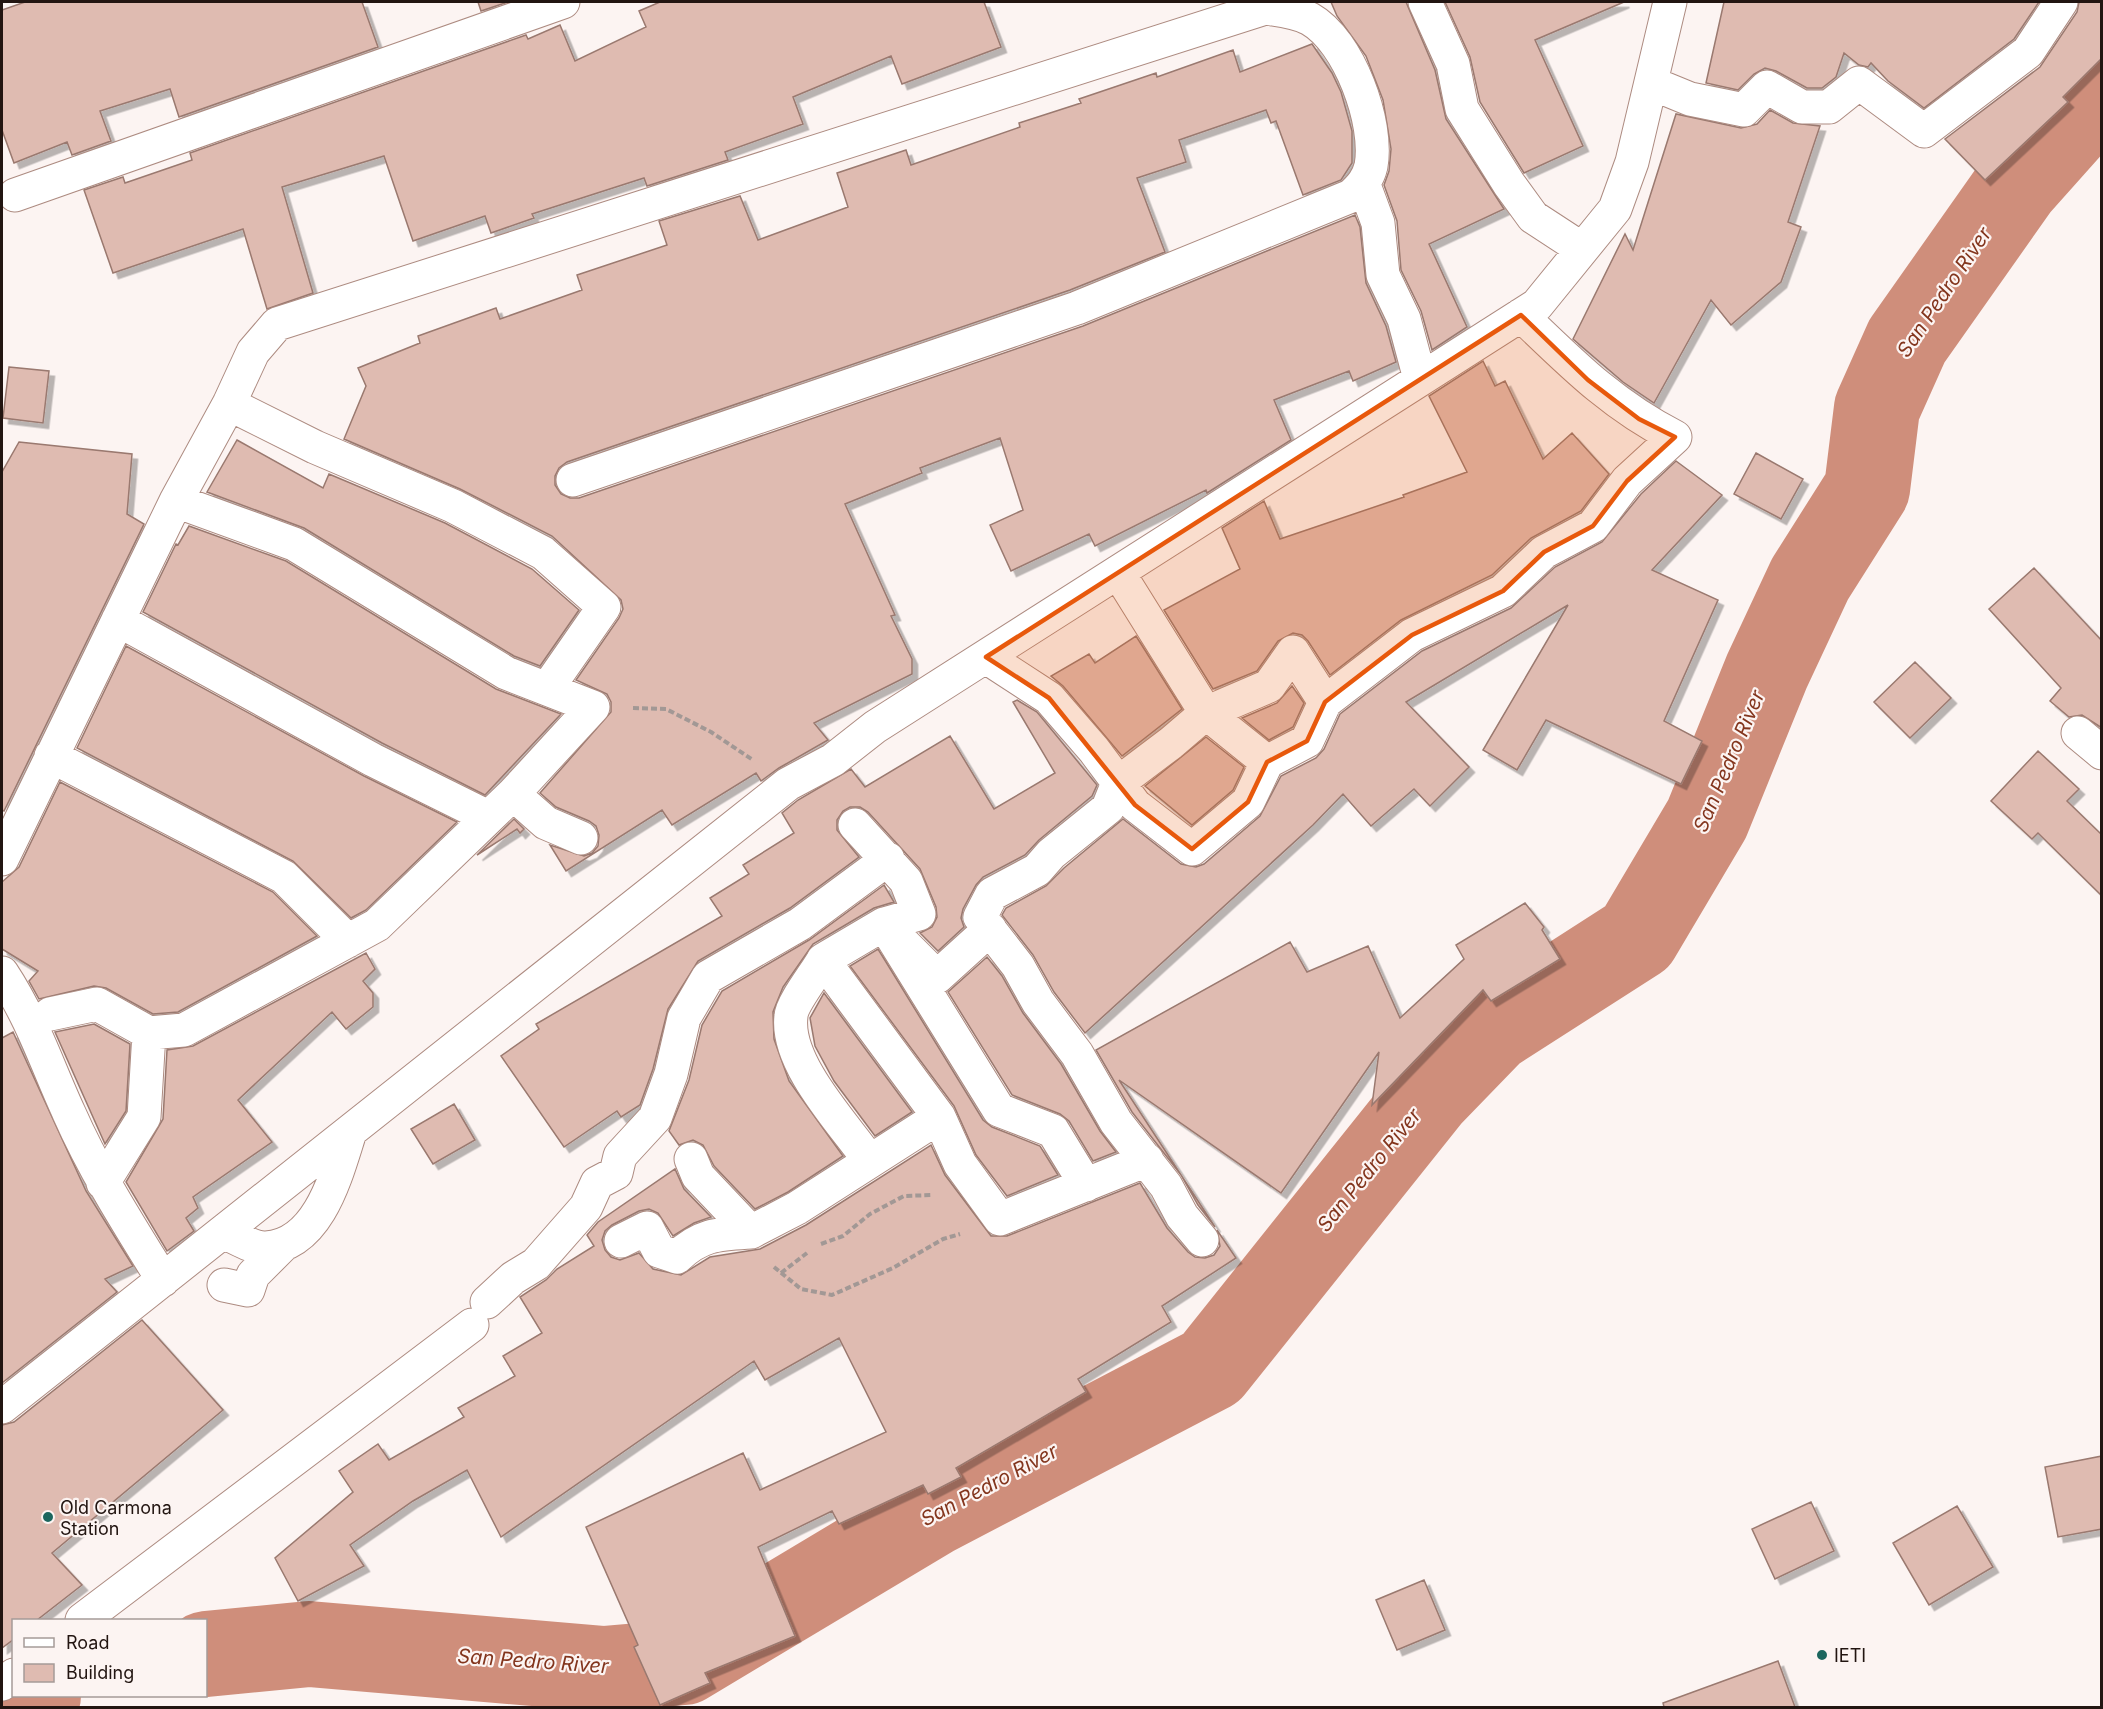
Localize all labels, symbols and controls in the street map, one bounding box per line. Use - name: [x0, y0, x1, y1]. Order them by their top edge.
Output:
- water label: San Pedro River: [1892, 222, 1997, 361]
- water label: San Pedro River: [1688, 686, 1770, 835]
- water label: San Pedro River: [1312, 1103, 1426, 1236]
- water label: San Pedro River: [917, 1439, 1062, 1531]
- place label: Old Carmona Station: [60, 1497, 172, 1539]
- marker: Old Carmona Station: [41, 1510, 55, 1524]
- legend: [12, 1619, 207, 1697]
- text: Road: [66, 1632, 109, 1653]
- water label: San Pedro River: [457, 1644, 610, 1678]
- place label: IETI: [1834, 1645, 1866, 1666]
- marker: IETI: [1815, 1648, 1829, 1662]
- text: Building: [66, 1662, 134, 1683]

